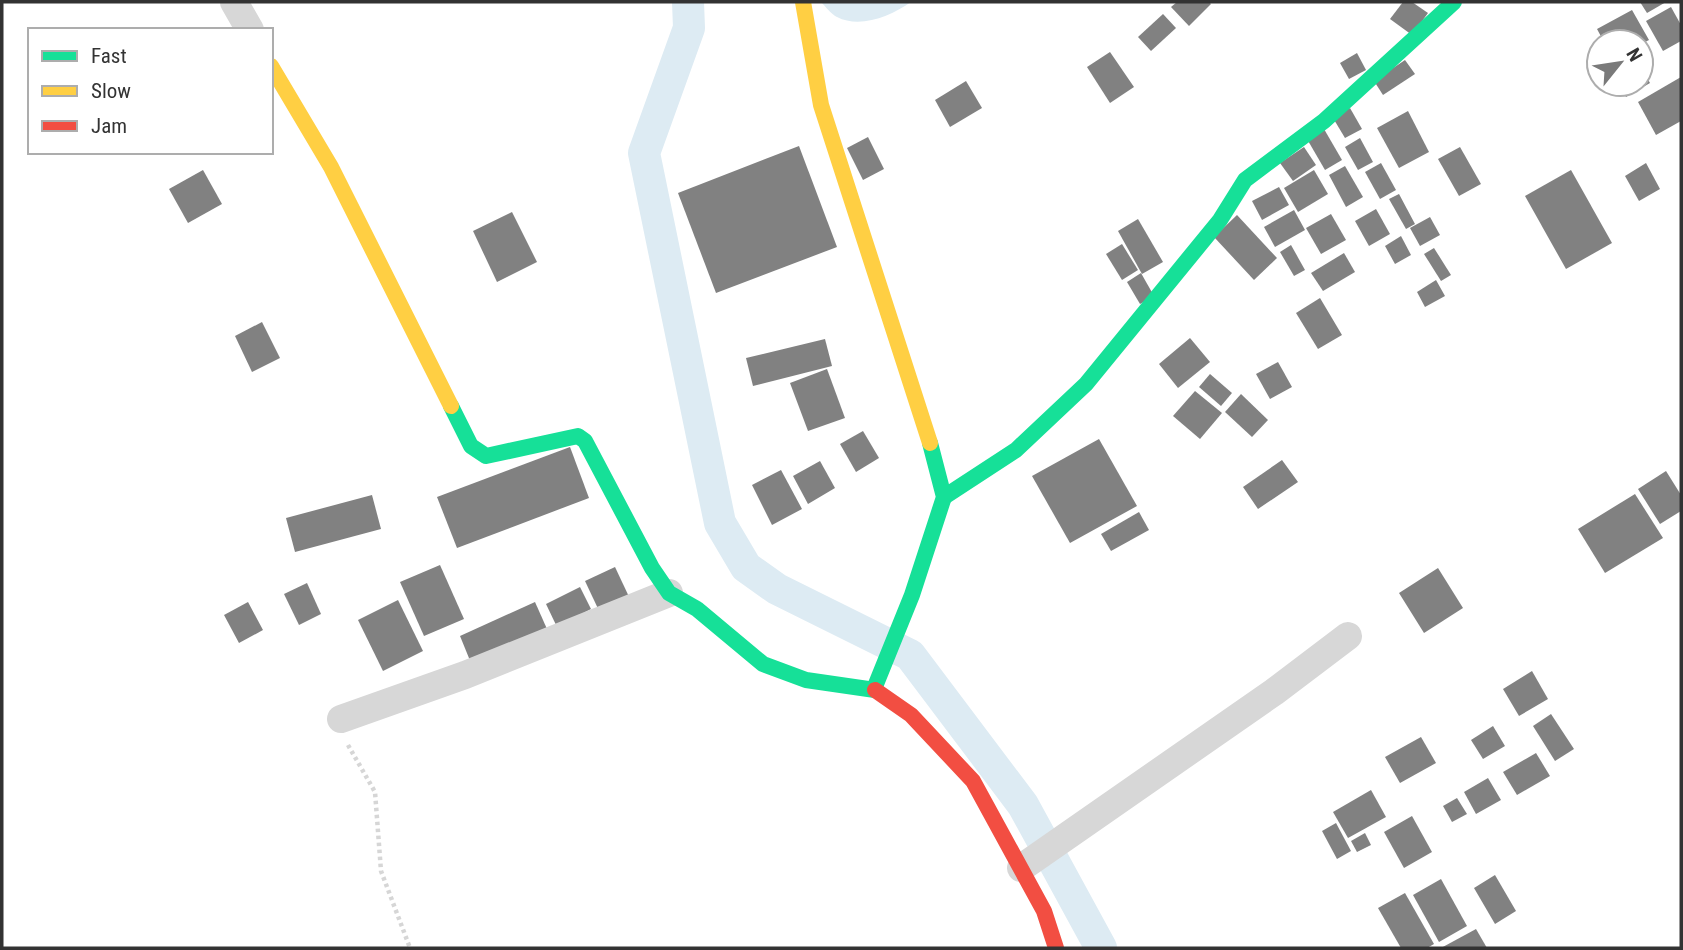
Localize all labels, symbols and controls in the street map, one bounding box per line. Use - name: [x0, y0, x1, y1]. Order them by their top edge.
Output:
- legend: [28, 28, 273, 154]
- north arrow: [1585, 28, 1655, 98]
- text: Fast: [91, 44, 127, 68]
- text: N: [1621, 44, 1647, 66]
- text: Slow: [91, 79, 131, 103]
- text: Jam: [91, 114, 127, 138]

